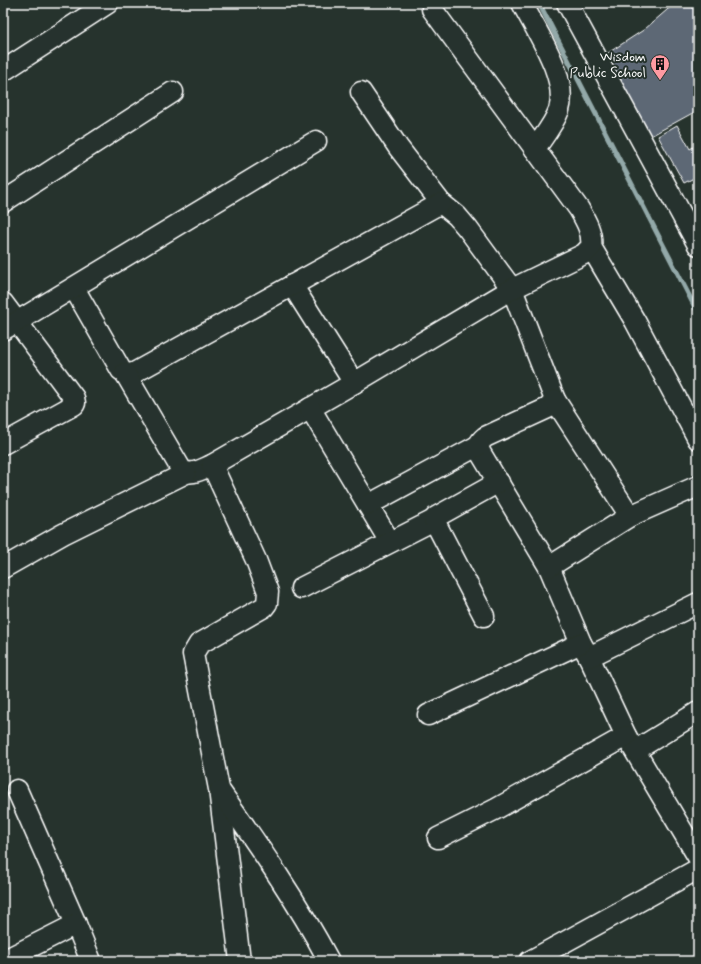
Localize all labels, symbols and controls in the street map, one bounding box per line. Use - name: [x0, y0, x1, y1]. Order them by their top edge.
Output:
- place label: Wisdom Public School: [569, 48, 646, 82]
- building icon: Wisdom Public School: [649, 53, 671, 81]

